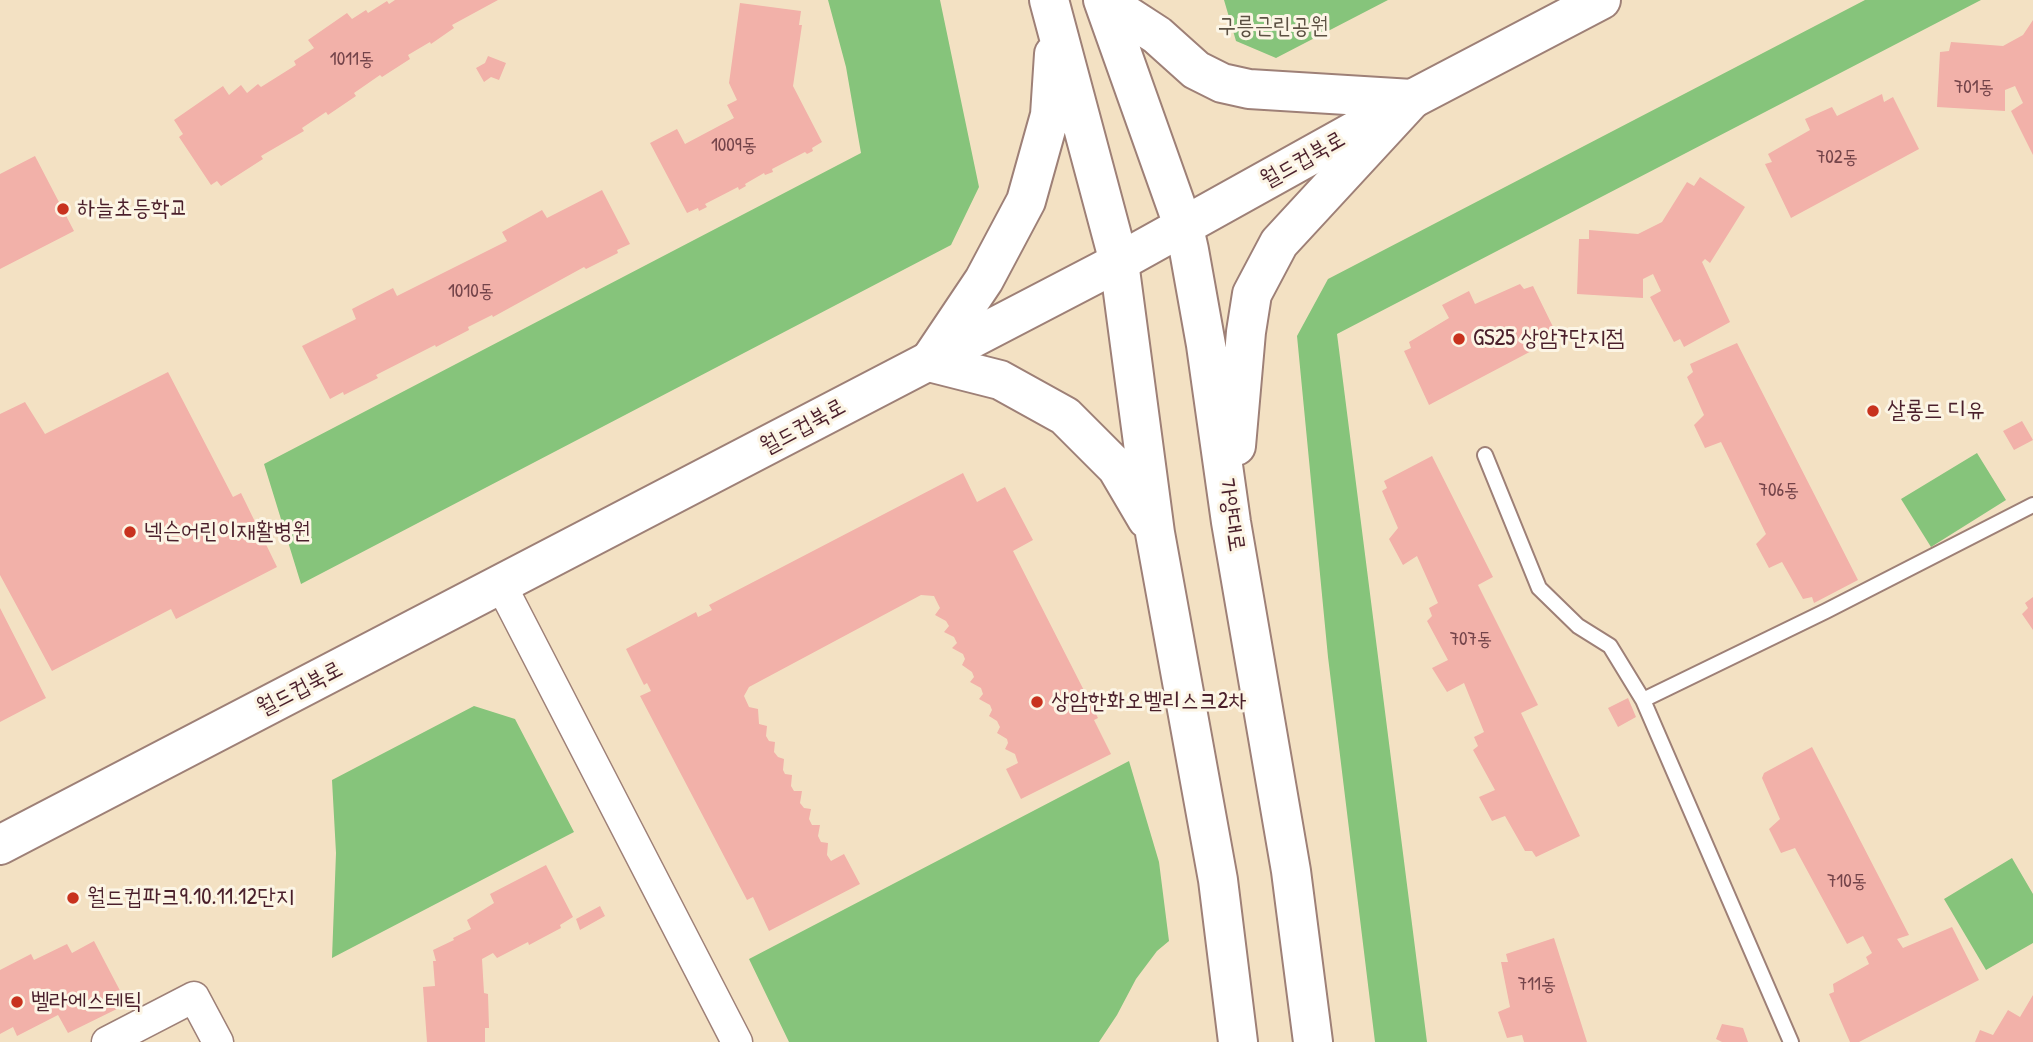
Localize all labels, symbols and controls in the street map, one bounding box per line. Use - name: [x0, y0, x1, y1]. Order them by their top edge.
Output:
- park label: 구릉근린공원: [1217, 13, 1329, 41]
- house number: 1011동: [330, 49, 374, 71]
- house number: 701동: [1954, 77, 1994, 99]
- street label: 월드컵북로: [1256, 125, 1350, 195]
- house number: 1009동: [711, 135, 757, 157]
- house number: 702동: [1816, 147, 1858, 169]
- place label: 하늘초등학교: [77, 195, 188, 223]
- marker: 하늘초등학교: [55, 201, 71, 217]
- house number: 1010동: [448, 281, 494, 303]
- place label: GS25 상암7단지점: [1473, 325, 1624, 353]
- marker: GS25 상암7단지점: [1451, 331, 1467, 347]
- street label: 월드컵북로: [756, 393, 850, 461]
- place label: 살롱드 디유: [1887, 397, 1985, 425]
- marker: 살롱드 디유: [1865, 403, 1881, 419]
- street label: 가양대로: [1212, 476, 1250, 554]
- house number: 706동: [1759, 480, 1799, 502]
- place label: 넥슨어린이재활병원: [144, 518, 311, 546]
- marker: 넥슨어린이재활병원: [122, 524, 138, 540]
- house number: 707동: [1450, 629, 1492, 651]
- street label: 월드컵북로: [253, 656, 347, 722]
- place label: 상암한화오벨리스크2차: [1051, 688, 1247, 716]
- marker: 상암한화오벨리스크2차: [1029, 694, 1045, 710]
- house number: 710동: [1827, 871, 1867, 893]
- place label: 월드컵파크9.10.11.12단지: [87, 884, 294, 912]
- marker: 월드컵파크9.10.11.12단지: [65, 890, 81, 906]
- house number: 711동: [1518, 974, 1556, 996]
- place label: 벨라에스테틱: [31, 988, 142, 1016]
- marker: 벨라에스테틱: [9, 994, 25, 1010]

